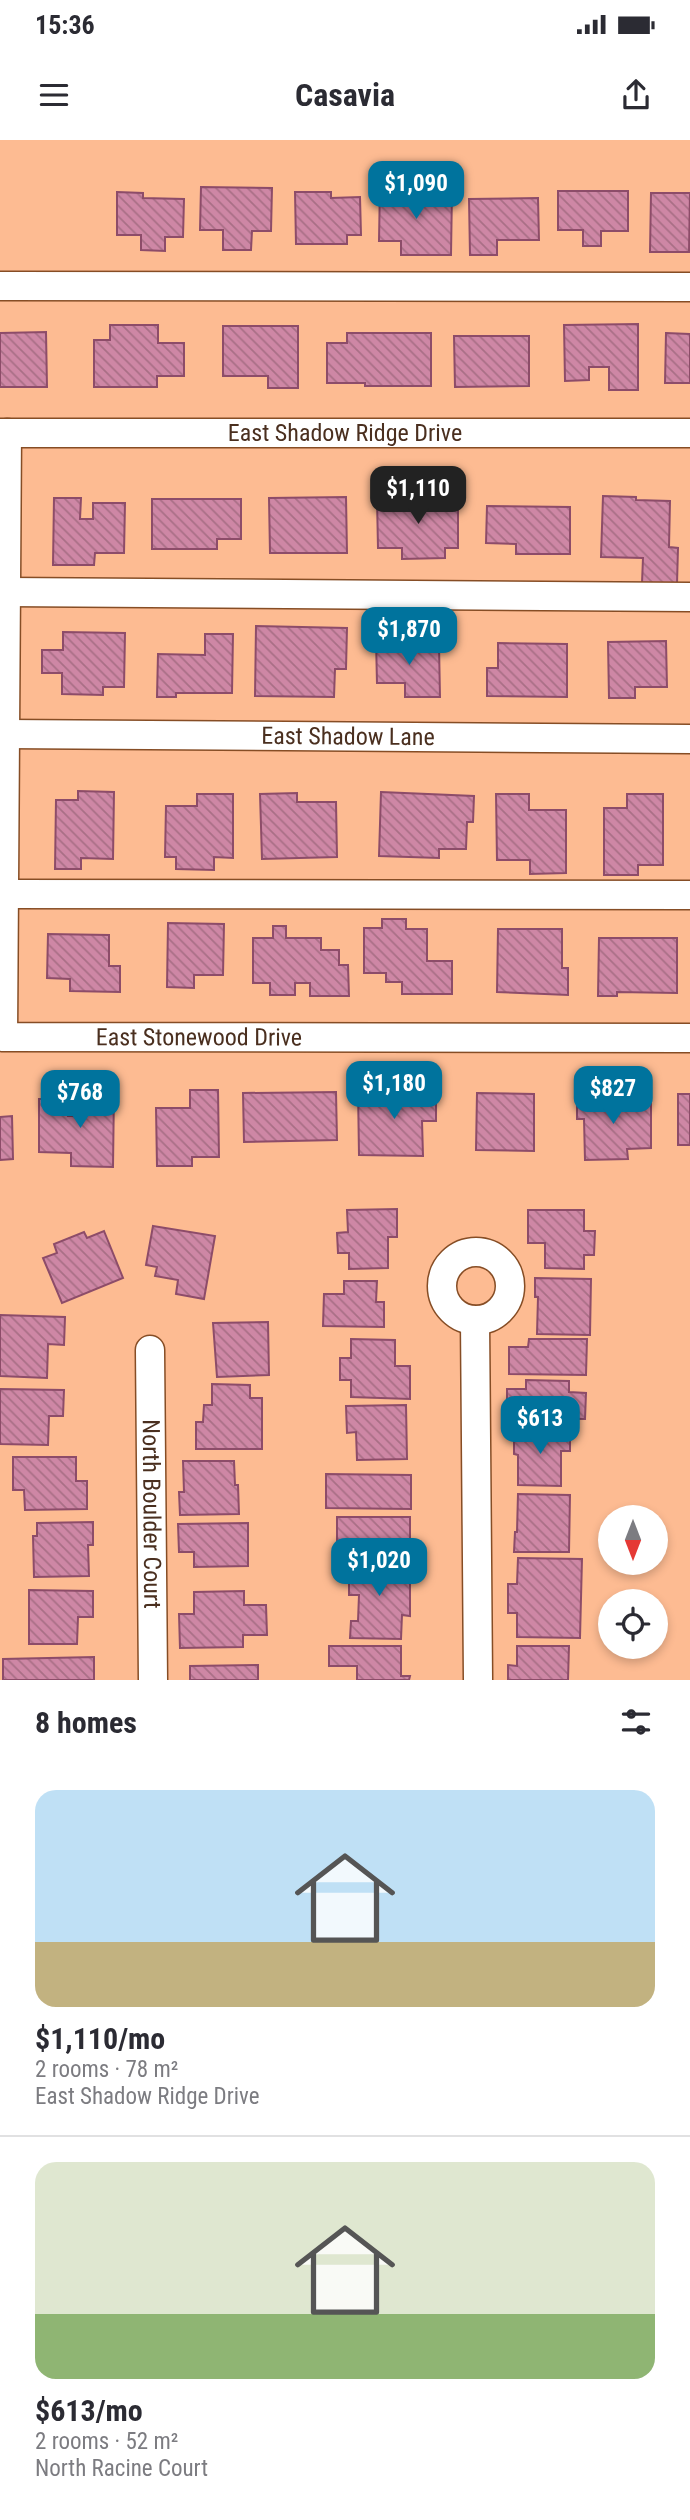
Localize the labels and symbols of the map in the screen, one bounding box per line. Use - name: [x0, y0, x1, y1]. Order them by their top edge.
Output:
- pin: $1,090: [359, 162, 473, 221]
- street label: East Shadow Ridge Drive: [228, 419, 462, 447]
- pin: $1,110: [361, 466, 475, 526]
- pin: $1,870: [352, 608, 466, 667]
- street label: East Shadow Lane: [261, 722, 435, 751]
- street label: East Stonewood Drive: [96, 1023, 302, 1051]
- pin: $1,180: [337, 1062, 451, 1121]
- pin: $827: [572, 1066, 654, 1126]
- pin: $768: [39, 1070, 121, 1130]
- pin: $613: [499, 1396, 581, 1456]
- street label: North Boulder Court: [137, 1419, 166, 1609]
- north arrow: [598, 1505, 668, 1575]
- pin: $1,020: [322, 1538, 436, 1598]

